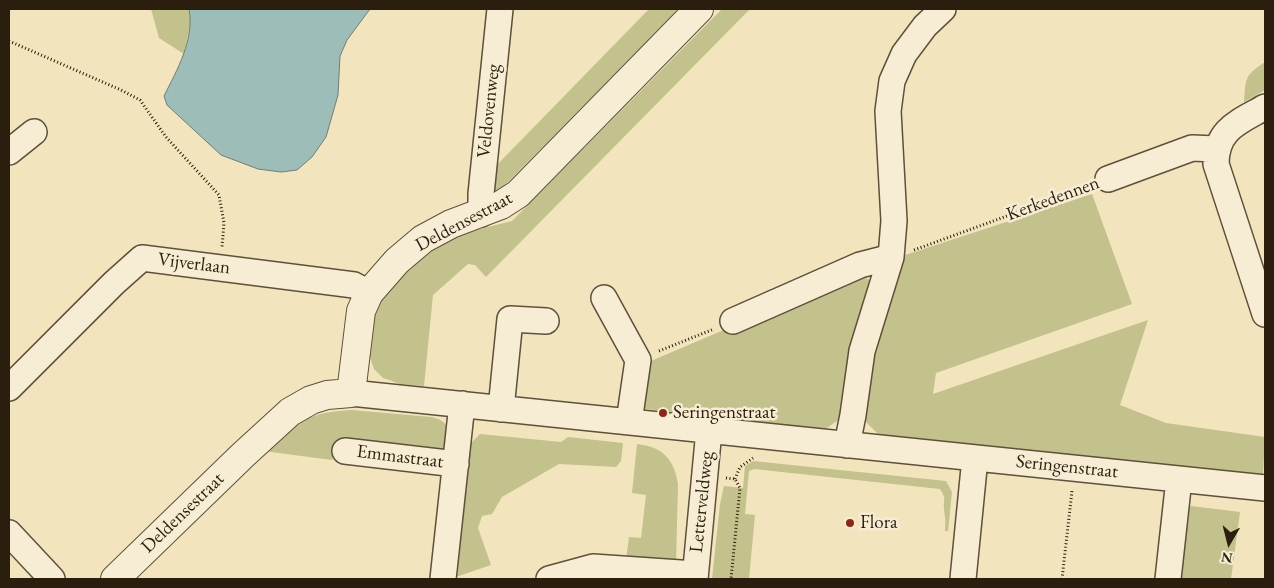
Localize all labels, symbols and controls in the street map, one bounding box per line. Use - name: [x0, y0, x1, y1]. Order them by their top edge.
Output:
- street label: Veldovenweg: [473, 63, 505, 159]
- street label: Kerkedennen: [1003, 172, 1103, 226]
- street label: Deldensestraat: [412, 187, 516, 257]
- street label: Vijverlaan: [157, 248, 231, 280]
- place label: Seringenstraat: [673, 402, 776, 424]
- marker: Seringenstraat: [657, 407, 669, 419]
- street label: Emmastraat: [355, 440, 445, 474]
- street label: Letterveldweg: [685, 450, 719, 554]
- street label: Seringenstraat: [1015, 450, 1119, 484]
- street label: Deldensestraat: [137, 468, 229, 558]
- place label: Flora: [860, 512, 898, 534]
- marker: Flora: [844, 517, 856, 529]
- north arrow: [1204, 518, 1254, 568]
- text: N: [1220, 548, 1234, 568]

